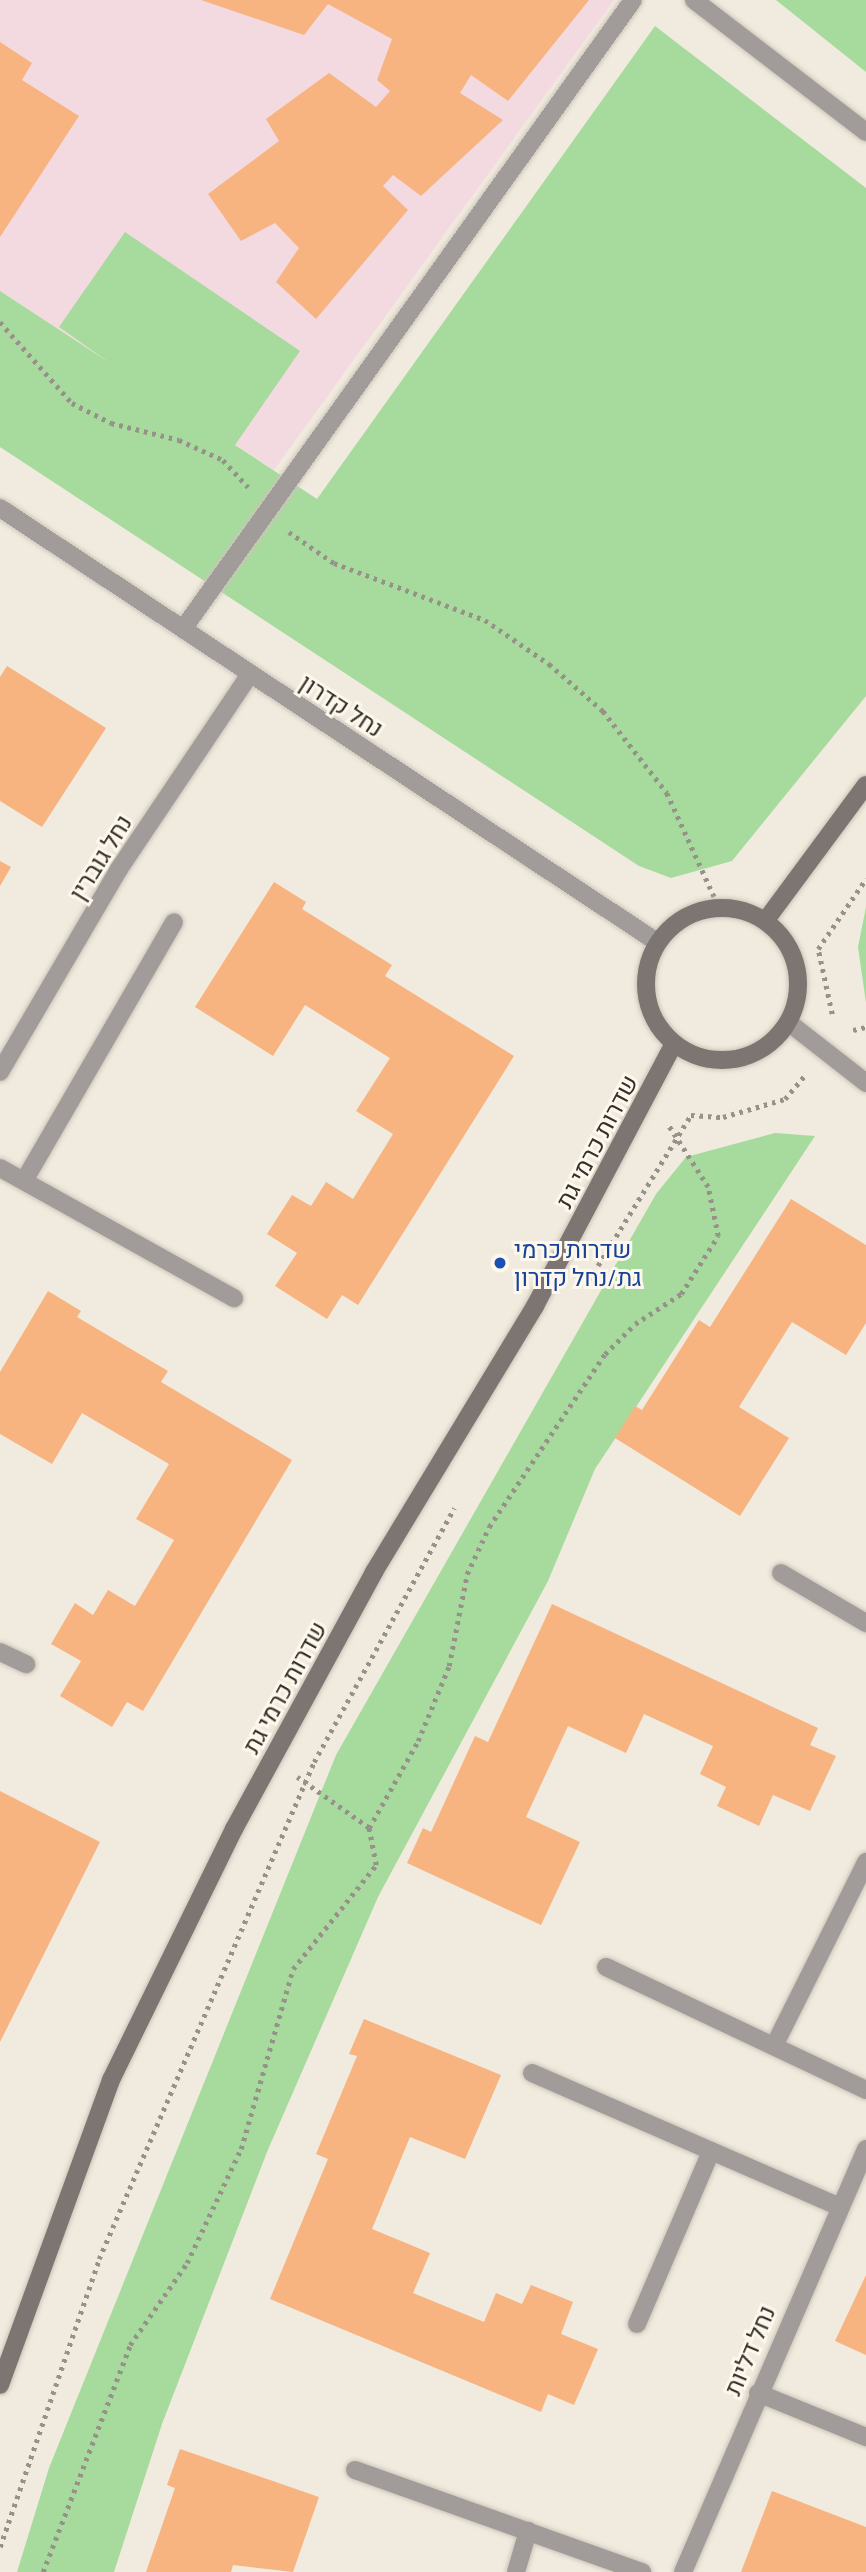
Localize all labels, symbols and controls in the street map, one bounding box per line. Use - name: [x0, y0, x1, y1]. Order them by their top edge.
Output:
- street label: נחל קדרון: [295, 667, 389, 743]
- street label: נחל גוברין: [63, 809, 137, 905]
- street label: שדרות כרמי גת: [549, 1070, 643, 1212]
- place label: שדרות כרמי גת/נחל קדרון: [514, 1235, 641, 1291]
- marker: שדרות כרמי גת/נחל קדרון: [492, 1255, 508, 1271]
- street label: שדרות כרמי גת: [236, 1616, 332, 1758]
- street label: נחל דליות: [717, 2301, 781, 2399]

